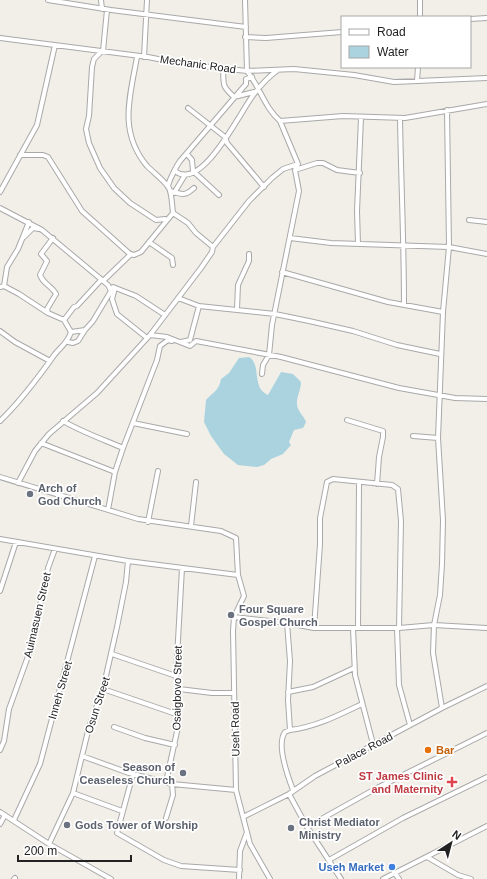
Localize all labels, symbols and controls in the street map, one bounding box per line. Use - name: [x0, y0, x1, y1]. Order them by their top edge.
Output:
- legend: [341, 16, 471, 68]
- text: Road: [377, 25, 406, 39]
- text: Water: [377, 45, 409, 59]
- street label: Mechanic Road: [159, 53, 237, 75]
- place label: Arch of God Church: [38, 482, 102, 507]
- marker: Arch of God Church: [25, 489, 35, 499]
- street label: Auimasuen Street: [21, 571, 53, 659]
- place label: Four Square Gospel Church: [239, 603, 318, 628]
- marker: Four Square Gospel Church: [226, 610, 236, 620]
- street label: Osaigbovo Street: [170, 645, 184, 731]
- street label: Inneh Street: [46, 660, 74, 720]
- street label: Osun Street: [82, 675, 112, 735]
- street label: Useh Road: [229, 701, 241, 757]
- street label: Palace Road: [333, 730, 395, 770]
- place label: Bar: [436, 744, 455, 756]
- marker: Bar: [423, 745, 433, 755]
- place label: Season of Ceaseless Church: [80, 761, 175, 786]
- marker: Season of Ceaseless Church: [178, 768, 188, 778]
- place label: ST James Clinic and Maternity: [359, 770, 444, 795]
- marker: ST James Clinic and Maternity: [446, 776, 458, 788]
- place label: Christ Mediator Ministry: [299, 816, 380, 841]
- place label: Gods Tower of Worship: [75, 819, 198, 831]
- marker: Gods Tower of Worship: [62, 820, 72, 830]
- marker: Christ Mediator Ministry: [286, 823, 296, 833]
- north arrow: [431, 823, 471, 863]
- text: N: [450, 828, 464, 842]
- scale bar: [18, 837, 131, 863]
- text: 200 m: [24, 844, 57, 858]
- place label: Useh Market: [319, 861, 384, 873]
- marker: Useh Market: [387, 862, 397, 872]

